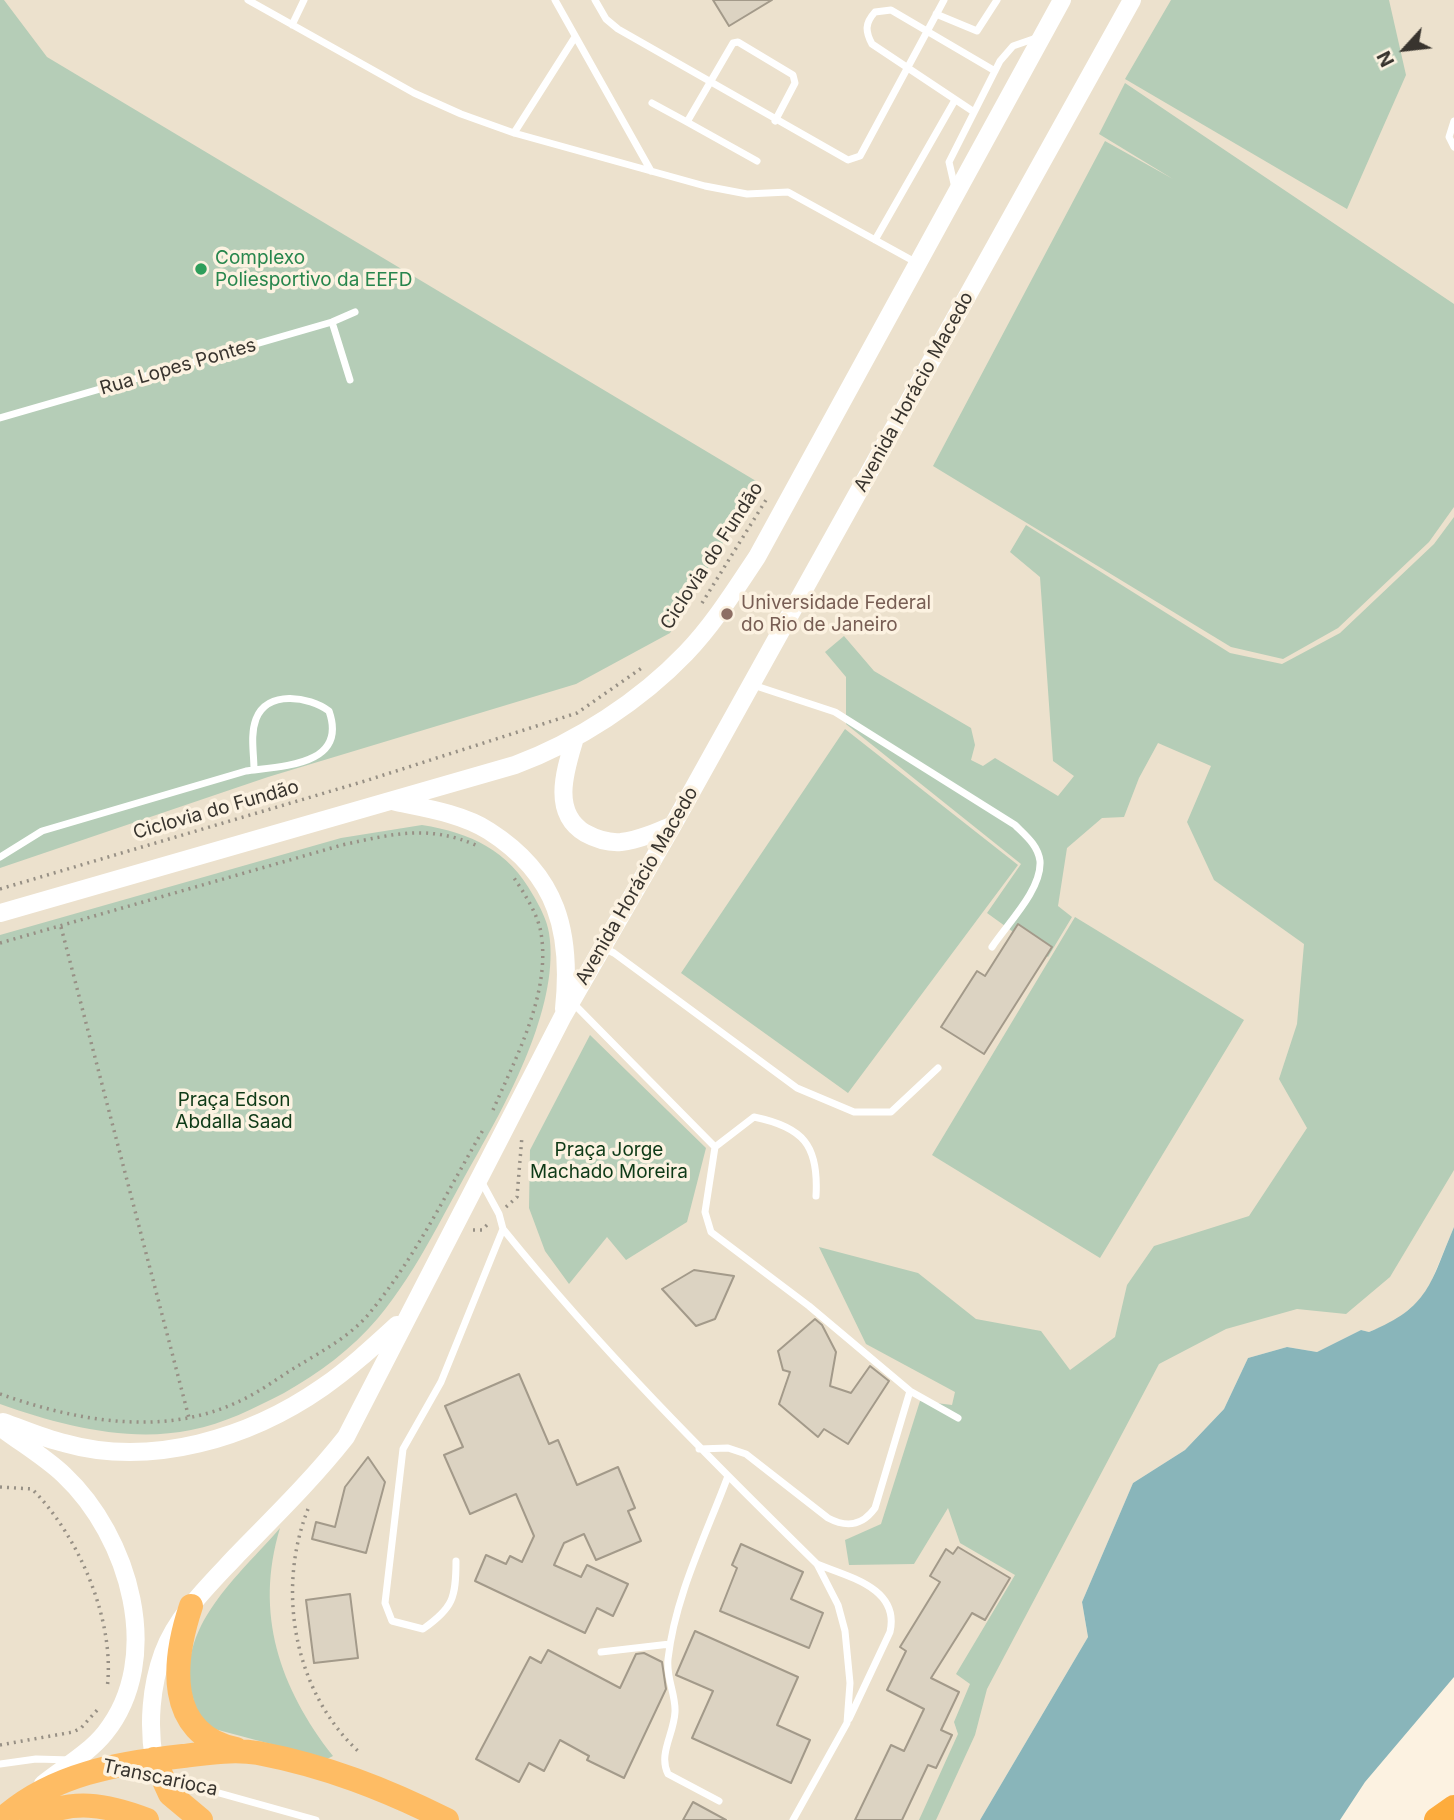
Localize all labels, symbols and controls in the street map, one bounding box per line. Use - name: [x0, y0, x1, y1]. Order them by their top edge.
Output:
- north arrow: [1370, 14, 1440, 84]
- text: N: [1372, 47, 1399, 70]
- place label: Complexo Poliesportivo da EEFD: [215, 247, 412, 291]
- marker: Complexo Poliesportivo da EEFD: [193, 261, 209, 277]
- street label: Avenida Horácio Macedo: [849, 288, 979, 496]
- street label: Rua Lopes Pontes: [97, 334, 259, 400]
- street label: Ciclovia do Fundão: [656, 478, 768, 634]
- place label: Universidade Federal do Rio de Janeiro: [741, 592, 931, 636]
- marker: Universidade Federal do Rio de Janeiro: [719, 606, 735, 622]
- street label: Ciclovia do Fundão: [131, 775, 301, 845]
- street label: Avenida Horácio Macedo: [571, 783, 703, 989]
- park label: Praça Edson Abdalla Saad: [175, 1089, 293, 1133]
- park label: Praça Jorge Machado Moreira: [530, 1139, 688, 1183]
- street label: Transcarioca: [100, 1755, 220, 1801]

